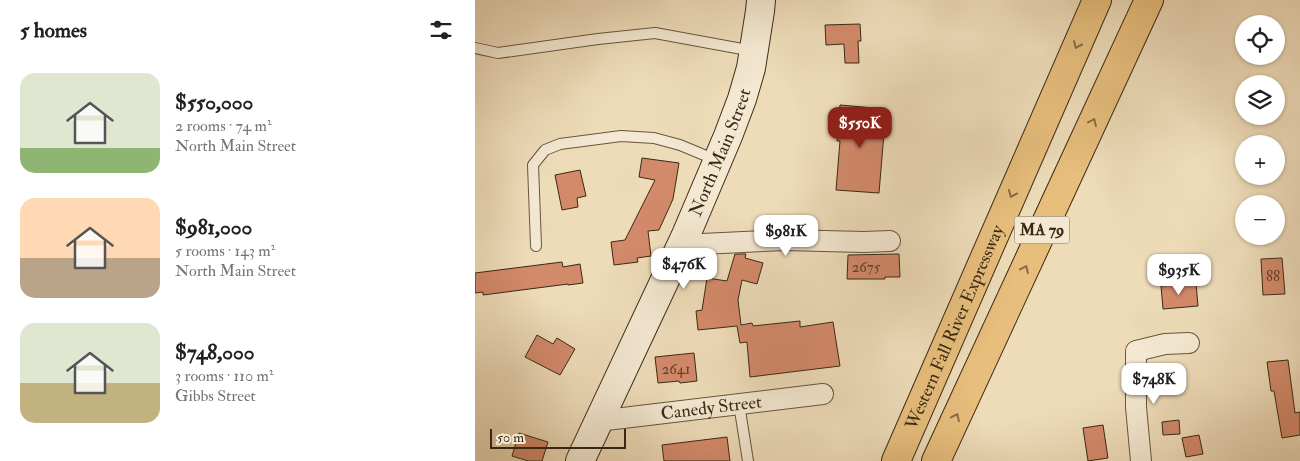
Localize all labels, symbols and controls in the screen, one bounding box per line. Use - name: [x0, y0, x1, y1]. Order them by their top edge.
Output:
- map controls: [1235, 15, 1285, 245]
- button: locate: [1235, 15, 1285, 65]
- icon: filters: [427, 16, 455, 44]
- text: 5 homes: [20, 17, 87, 44]
- one-way arrow: [1073, 40, 1084, 49]
- button: layers: [1235, 75, 1285, 125]
- street label: North Main Street: [684, 86, 756, 220]
- text: $550,000: [175, 89, 253, 116]
- icon: home: [60, 93, 120, 153]
- pin: $550K: [825, 106, 895, 149]
- text: $550K: [839, 113, 881, 133]
- text: 2 rooms · 74 m²: [175, 116, 271, 136]
- one-way arrow: [1086, 118, 1097, 127]
- button: +: [1235, 135, 1285, 185]
- text: North Main Street: [175, 136, 296, 156]
- one-way arrow: [1008, 189, 1019, 198]
- button: −: [1235, 195, 1285, 245]
- text: $981,000: [175, 214, 252, 241]
- pin: $981K: [751, 214, 821, 257]
- road number: MA 79: [1015, 216, 1069, 244]
- icon: home: [60, 218, 120, 278]
- street label: Western Fall River Expressway: [899, 220, 1009, 434]
- text: $981K: [765, 221, 807, 241]
- text: 5 rooms · 143 m²: [175, 241, 275, 261]
- pin: $476K: [649, 248, 719, 290]
- text: $476K: [662, 254, 706, 274]
- pin: $935K: [1144, 254, 1214, 296]
- house number: 2675: [852, 258, 881, 277]
- text: $935K: [1158, 260, 1200, 280]
- text: North Main Street: [175, 261, 296, 281]
- one-way arrow: [1018, 265, 1029, 274]
- house number: 88: [1266, 267, 1280, 286]
- text: $748,000: [175, 339, 254, 366]
- icon: home: [60, 343, 120, 403]
- house number: 2641: [662, 360, 690, 379]
- pin: $748K: [1119, 362, 1189, 405]
- text: 3 rooms · 110 m²: [175, 366, 273, 386]
- text: $748K: [1132, 369, 1176, 389]
- text: Gibbs Street: [175, 386, 256, 406]
- street label: Canedy Street: [660, 390, 763, 425]
- one-way arrow: [950, 413, 961, 422]
- scale bar: [490, 426, 626, 449]
- text: 50 m: [497, 429, 524, 446]

